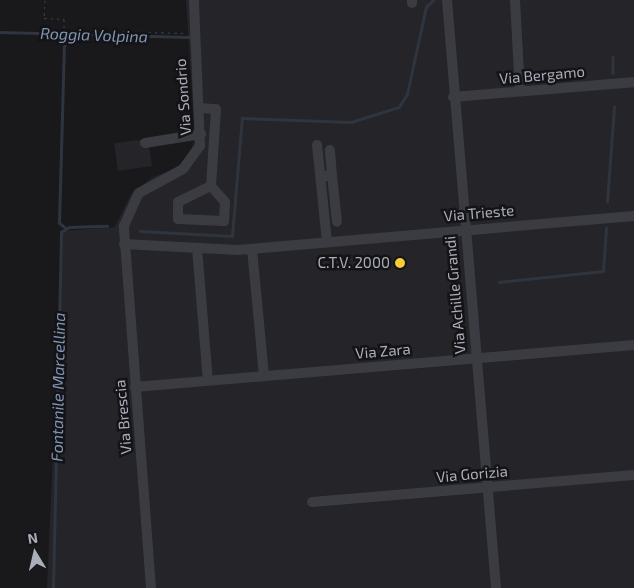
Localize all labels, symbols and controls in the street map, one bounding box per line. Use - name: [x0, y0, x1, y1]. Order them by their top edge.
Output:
- water label: Roggia Volpina: [40, 24, 148, 46]
- street label: Via Sondrio: [171, 58, 195, 136]
- street label: Via Bergamo: [498, 62, 586, 88]
- street label: Via Trieste: [443, 201, 515, 225]
- street label: Via Achille Grandi: [441, 235, 469, 355]
- place label: C.T.V. 2000: [317, 254, 390, 272]
- marker: C.T.V. 2000: [394, 257, 406, 269]
- water label: Fontanile Marcellina: [47, 312, 69, 462]
- street label: Via Zara: [355, 340, 411, 362]
- street label: Via Brescia: [111, 379, 135, 455]
- street label: Via Gorizia: [435, 462, 509, 486]
- north arrow: [10, 528, 60, 578]
- text: N: [26, 529, 39, 547]

